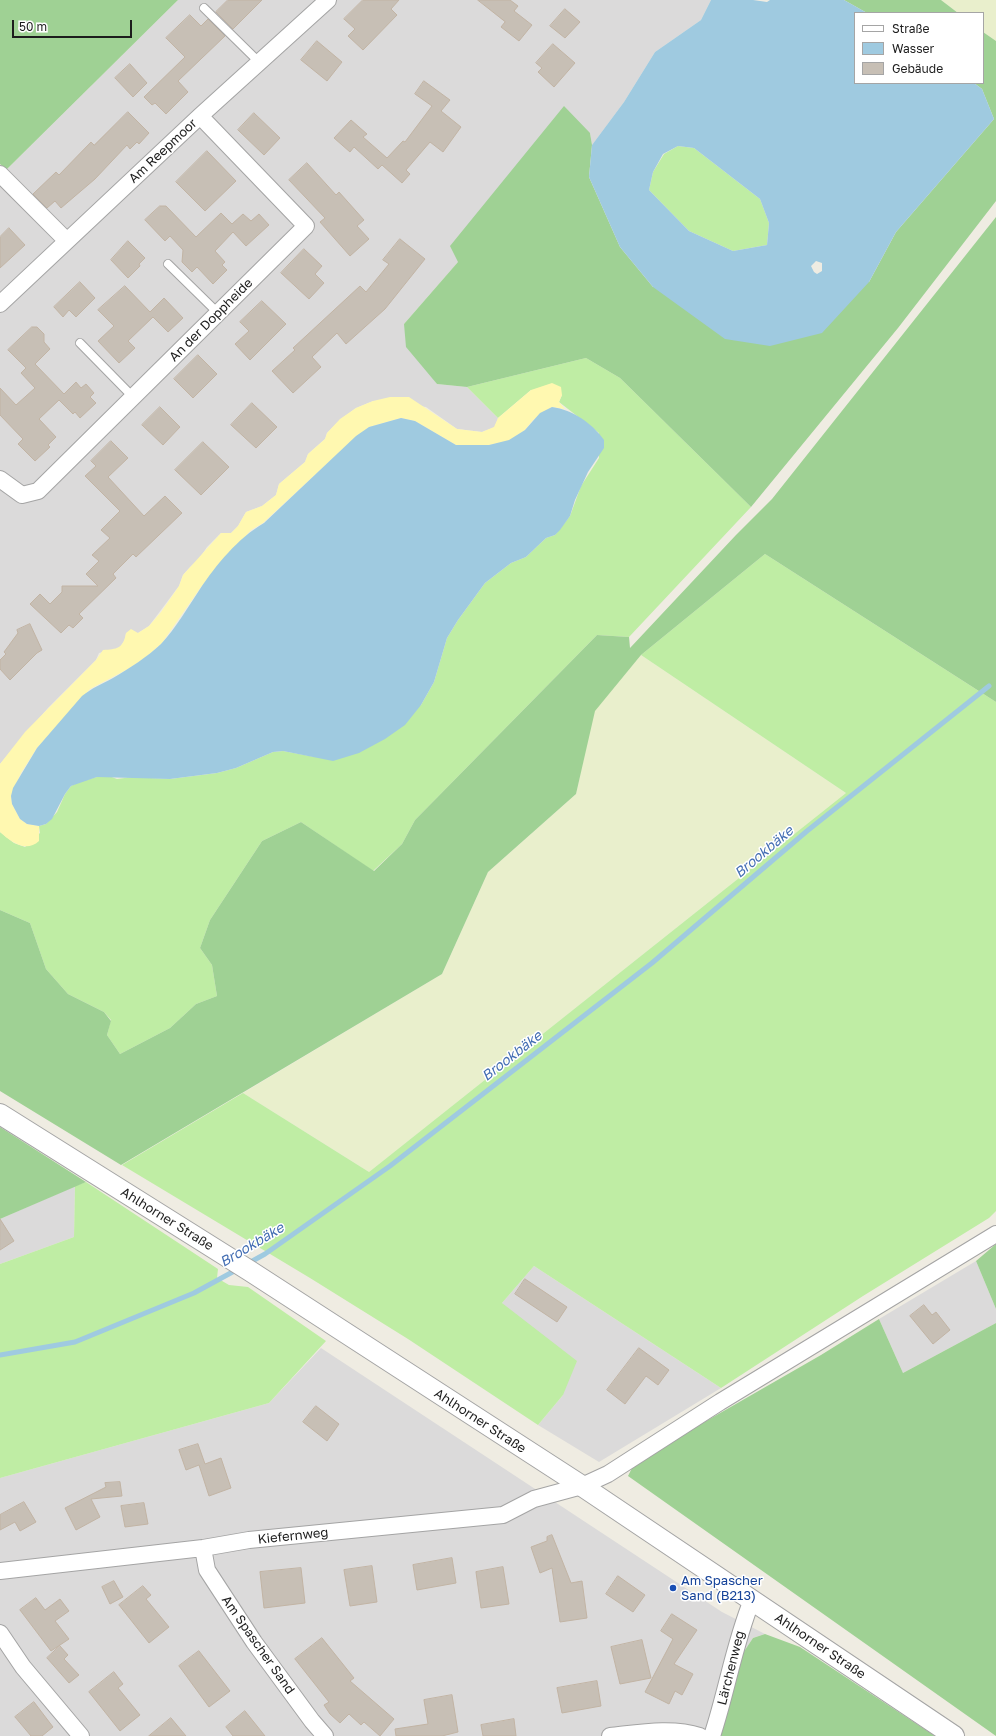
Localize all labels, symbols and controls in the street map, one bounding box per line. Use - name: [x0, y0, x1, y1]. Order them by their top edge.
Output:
- scale bar: [14, 12, 134, 38]
- legend: [854, 12, 984, 84]
- text: 50 m: [19, 19, 47, 34]
- text: Straße: [892, 21, 930, 36]
- text: Wasser: [892, 41, 934, 56]
- text: Gebäude: [892, 61, 943, 76]
- street label: Am Reepmoor: [126, 115, 200, 187]
- street label: An der Doppheide: [166, 275, 256, 365]
- water label: Brookbäke: [731, 823, 797, 881]
- water label: Brookbäke: [479, 1027, 545, 1085]
- street label: Ahlhorner Straße: [118, 1184, 216, 1254]
- water label: Brookbäke: [217, 1219, 287, 1271]
- street label: Ahlhorner Straße: [431, 1386, 529, 1456]
- street label: Kiefernweg: [257, 1525, 329, 1547]
- place label: Am Spascher Sand (B213): [681, 1573, 763, 1604]
- marker: Am Spascher Sand (B213): [668, 1583, 678, 1593]
- street label: Am Spascher Sand: [218, 1593, 298, 1697]
- street label: Ahlhorner Straße: [772, 1610, 868, 1682]
- street label: Lärchenweg: [714, 1629, 748, 1707]

